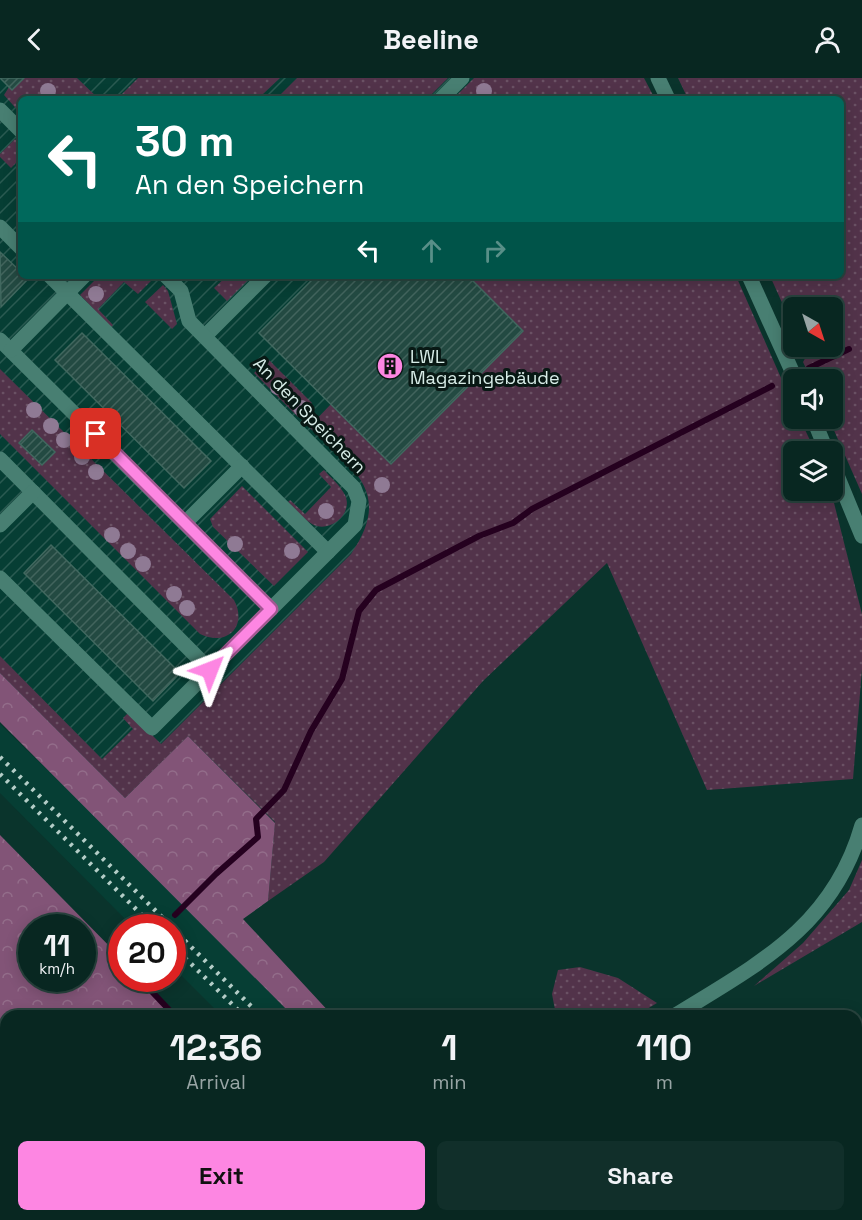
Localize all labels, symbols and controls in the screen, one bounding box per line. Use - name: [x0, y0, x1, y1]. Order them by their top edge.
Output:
- text: Beeline: [383, 22, 479, 57]
- icon: back: [18, 23, 51, 56]
- icon: person: [811, 23, 844, 56]
- text: 30 m: [135, 115, 234, 168]
- icon: left: [36, 120, 114, 198]
- text: An den Speichern: [135, 167, 364, 202]
- icon: left: [352, 234, 385, 267]
- icon: ahead: [415, 234, 448, 267]
- icon: right: [478, 234, 511, 267]
- north arrow: [783, 297, 843, 357]
- map controls: [783, 297, 843, 501]
- place label: LWL Magazingebäude: [410, 345, 560, 389]
- building icon: LWL Magazingebäude: [375, 351, 405, 381]
- street label: An den Speichern: [249, 352, 371, 478]
- button: sound: [783, 369, 843, 429]
- pin: [70, 408, 121, 459]
- icon: arrive: [79, 417, 112, 450]
- button: layers: [783, 441, 843, 501]
- position arrow: [178, 638, 242, 702]
- speed limit sign: 20: [108, 914, 186, 992]
- text: 11: [43, 926, 71, 965]
- text: km/h: [39, 959, 75, 978]
- text: 12:36: [170, 1025, 262, 1071]
- text: 1: [441, 1025, 457, 1071]
- text: 110: [636, 1025, 692, 1071]
- text: Arrival: [186, 1069, 246, 1095]
- text: min: [432, 1069, 467, 1095]
- text: m: [656, 1069, 673, 1095]
- button: Exit: [18, 1141, 425, 1210]
- button: Share: [437, 1141, 844, 1210]

